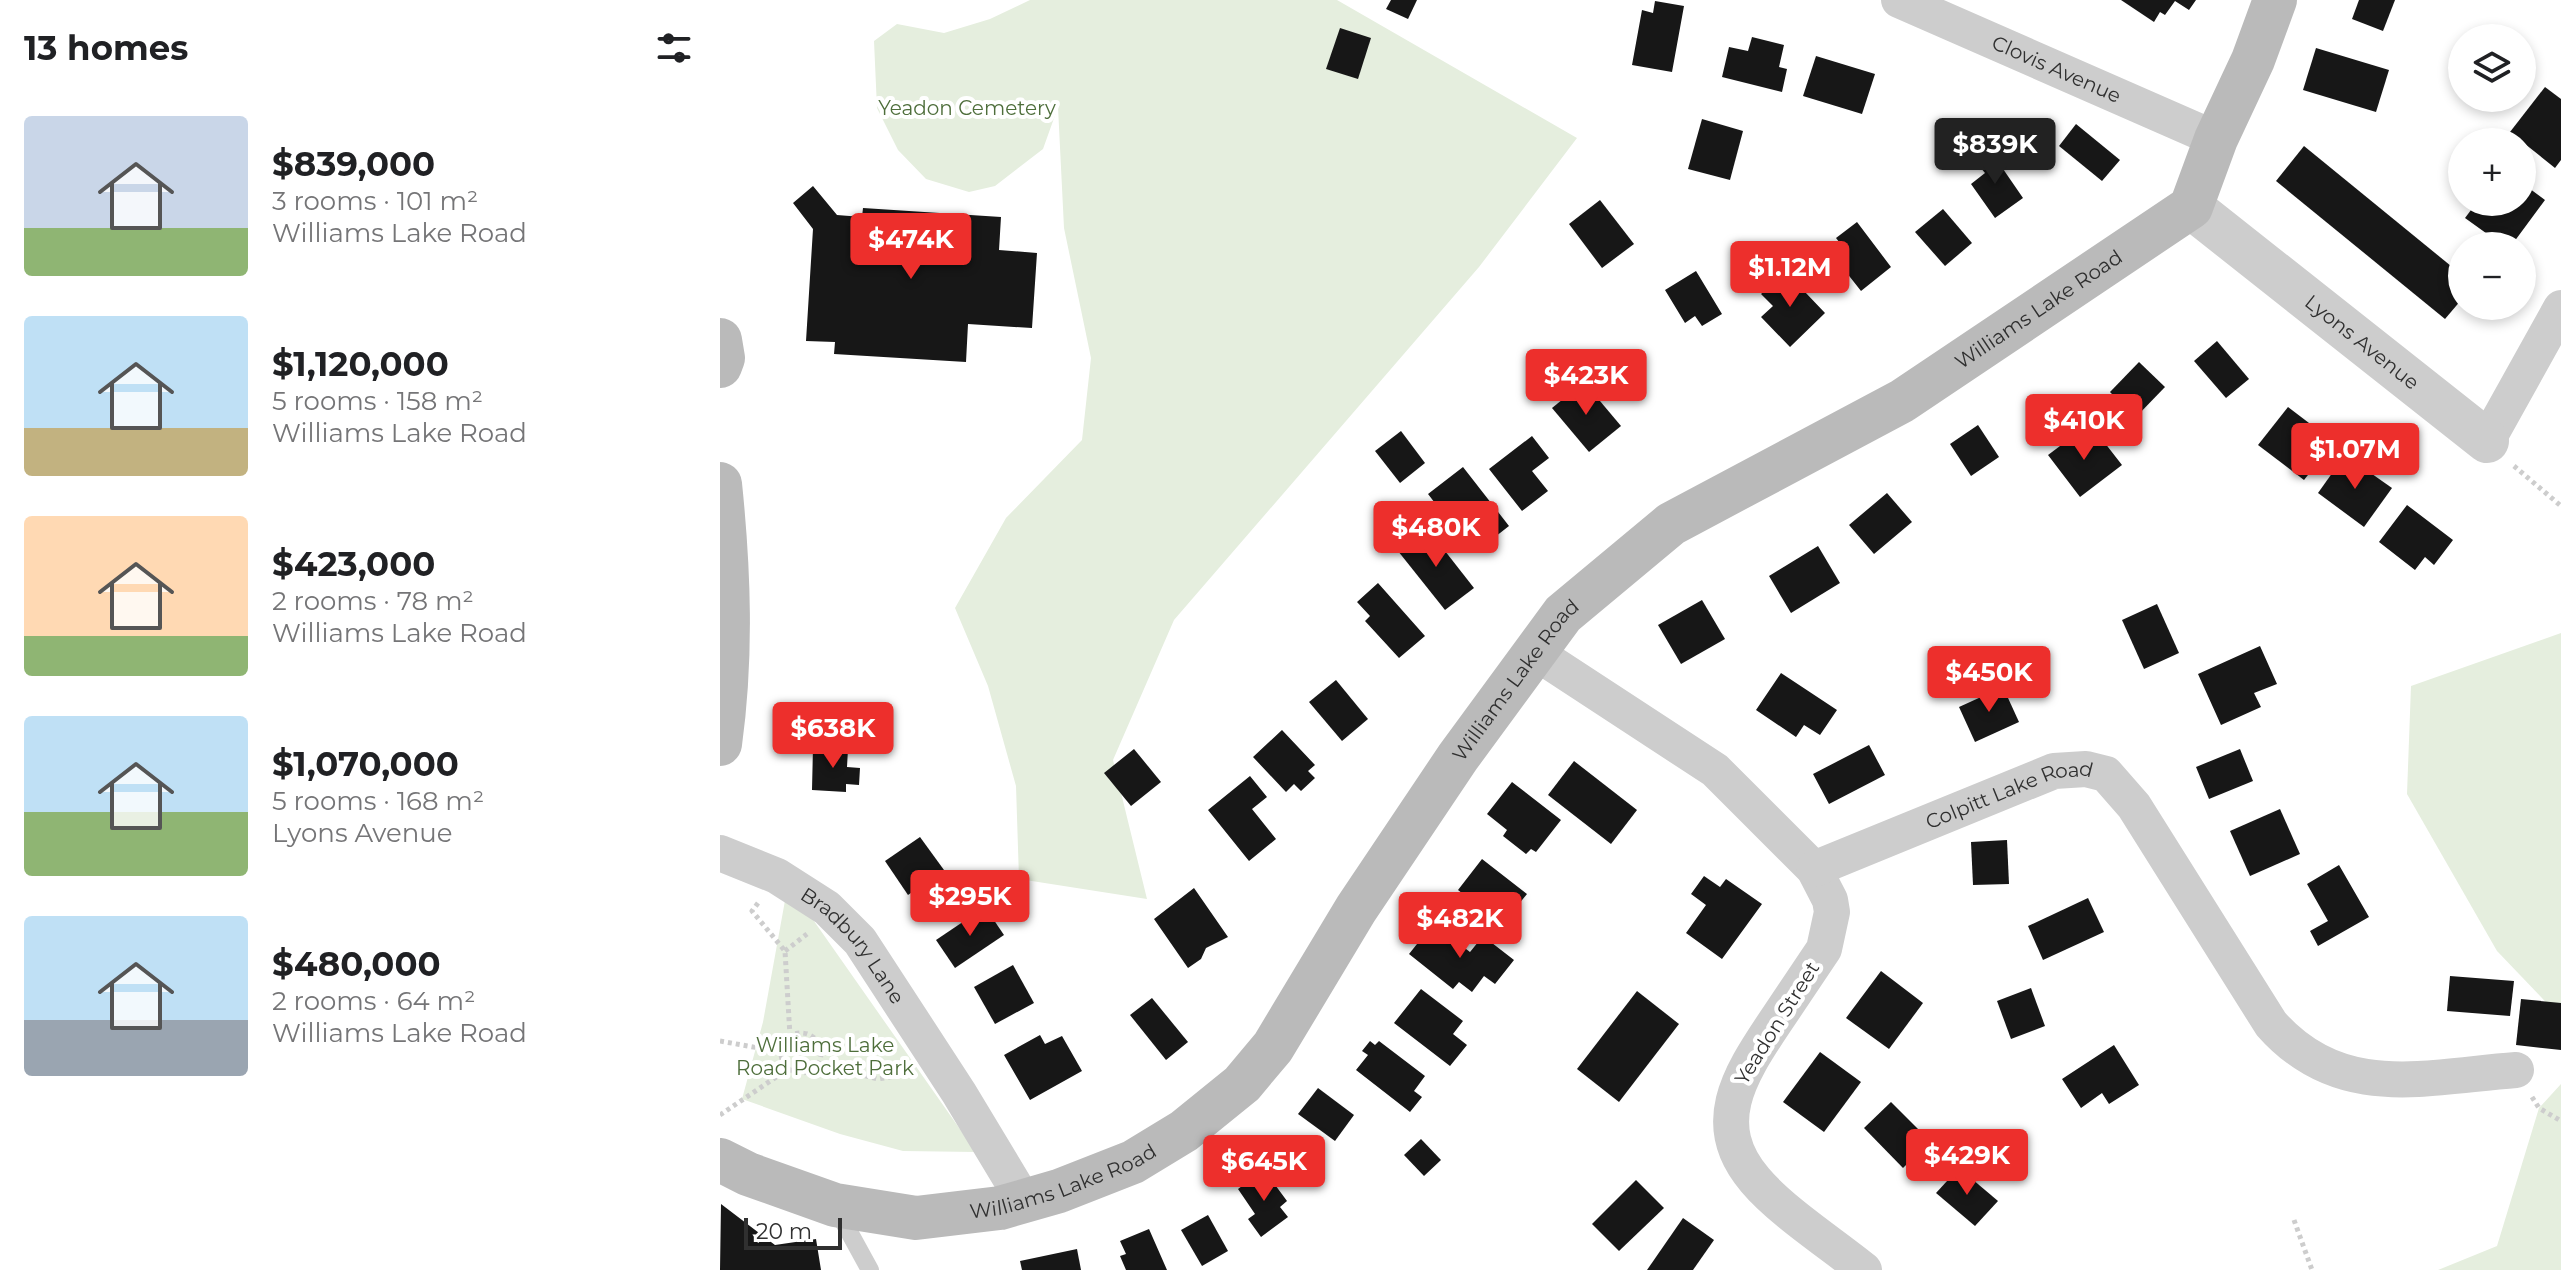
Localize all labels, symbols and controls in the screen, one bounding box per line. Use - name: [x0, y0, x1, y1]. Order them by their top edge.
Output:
- map controls: [2448, 24, 2536, 320]
- button: layers: [2448, 24, 2536, 112]
- icon: filters: [652, 26, 696, 70]
- text: 13 homes: [24, 27, 188, 69]
- street label: Clovis Avenue: [1988, 30, 2125, 108]
- park label: Yeadon Cemetery: [878, 96, 1056, 120]
- pin: $839K: [1939, 118, 2051, 186]
- text: $839K: [1953, 128, 2037, 160]
- button: +: [2448, 128, 2536, 216]
- text: $839,000: [272, 143, 435, 185]
- icon: home: [88, 148, 184, 244]
- text: 3 rooms · 101 m²: [272, 185, 478, 217]
- pin: $474K: [855, 213, 967, 281]
- text: Williams Lake Road: [272, 217, 527, 249]
- text: $474K: [868, 223, 954, 255]
- button: −: [2448, 232, 2536, 320]
- pin: $1.12M: [1725, 241, 1855, 309]
- street label: Williams Lake Road: [1950, 245, 2127, 374]
- text: $1.12M: [1748, 251, 1832, 283]
- street label: Lyons Avenue: [2300, 290, 2424, 395]
- text: $1,120,000: [272, 343, 449, 385]
- icon: home: [88, 348, 184, 444]
- pin: $423K: [1530, 349, 1642, 417]
- text: $423K: [1544, 359, 1628, 391]
- text: 5 rooms · 158 m²: [272, 385, 483, 417]
- pin: $410K: [2028, 394, 2140, 462]
- text: $410K: [2043, 404, 2125, 436]
- text: Williams Lake Road: [272, 417, 527, 449]
- pin: $1.07M: [2290, 423, 2420, 491]
- text: $1.07M: [2309, 433, 2401, 465]
- pin: $480K: [1380, 501, 1492, 569]
- text: $480K: [1391, 511, 1481, 543]
- text: $423,000: [272, 543, 435, 585]
- icon: home: [88, 548, 184, 644]
- text: 2 rooms · 78 m²: [272, 585, 474, 617]
- street label: Williams Lake Road: [1447, 594, 1584, 766]
- text: Williams Lake Road: [272, 617, 527, 649]
- pin: $450K: [1933, 646, 2045, 714]
- text: $450K: [1945, 656, 2033, 688]
- pin: $638K: [777, 702, 889, 770]
- text: $638K: [791, 712, 875, 744]
- text: $1,070,000: [272, 743, 459, 785]
- icon: home: [88, 748, 184, 844]
- street label: Colpitt Lake Road: [1922, 756, 2096, 834]
- text: 5 rooms · 168 m²: [272, 785, 484, 817]
- text: Lyons Avenue: [272, 817, 453, 849]
- pin: $295K: [914, 870, 1026, 938]
- text: $295K: [928, 880, 1012, 912]
- street label: Bradbury Lane: [796, 882, 910, 1008]
- pin: $482K: [1404, 892, 1516, 960]
- text: $482K: [1417, 902, 1503, 934]
- text: $480,000: [272, 943, 441, 985]
- icon: home: [88, 948, 184, 1044]
- street label: Yeadon Street: [1730, 957, 1824, 1089]
- text: 2 rooms · 64 m²: [272, 985, 475, 1017]
- text: Williams Lake Road: [272, 1017, 527, 1049]
- park label: Williams Lake Road Pocket Park: [736, 1033, 914, 1080]
- pin: $429K: [1911, 1129, 2023, 1197]
- pin: $645K: [1208, 1135, 1320, 1203]
- street label: Williams Lake Road: [968, 1139, 1161, 1224]
- text: $429K: [1924, 1139, 2010, 1171]
- text: $645K: [1221, 1145, 1307, 1177]
- scale bar: [744, 1214, 842, 1250]
- text: 20 m: [756, 1218, 812, 1245]

